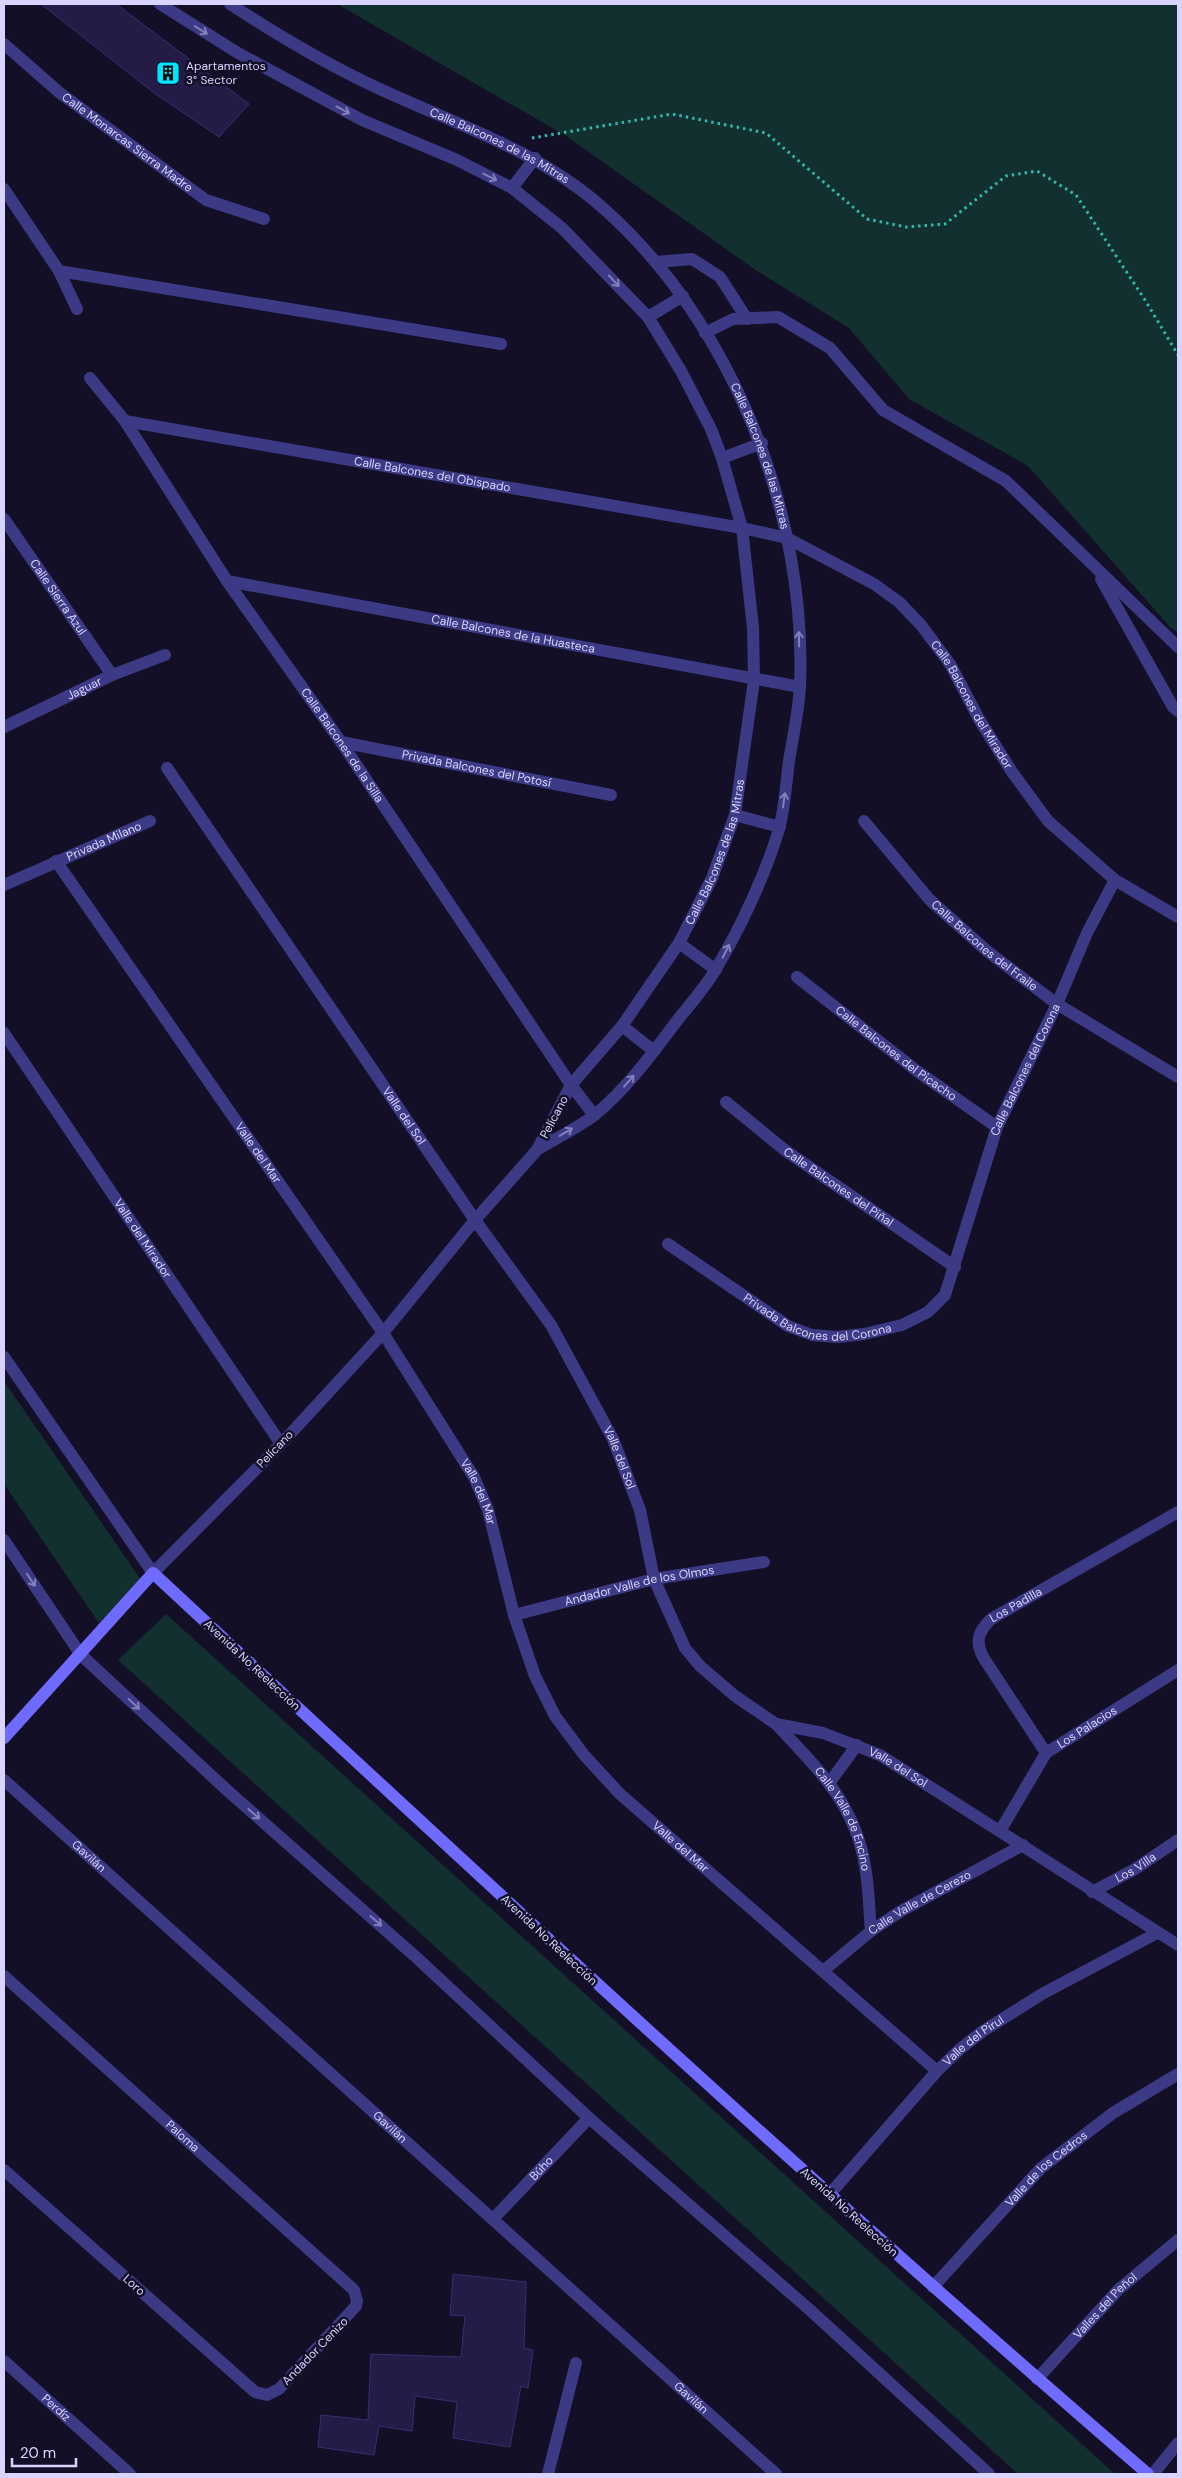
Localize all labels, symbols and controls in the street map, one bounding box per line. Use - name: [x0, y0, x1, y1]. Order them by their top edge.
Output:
- one-way arrow: [194, 25, 208, 35]
- place label: Apartamentos 3° Sector: [186, 58, 266, 88]
- building icon: Apartamentos 3° Sector: [155, 60, 181, 86]
- street label: Calle Monarcas Sierra Madre: [59, 89, 196, 196]
- street label: Calle Balcones de las Mitras: [427, 104, 573, 188]
- one-way arrow: [335, 105, 349, 115]
- one-way arrow: [483, 172, 498, 182]
- one-way arrow: [608, 274, 620, 287]
- street label: Calle Balcones de las Mitras: [727, 380, 793, 531]
- street label: Calle Balcones del Obispado: [353, 453, 512, 496]
- street label: Calle Sierra Azul: [26, 556, 90, 638]
- street label: Calle Balcones de la Huasteca: [430, 611, 596, 657]
- one-way arrow: [794, 631, 804, 648]
- street label: Calle Balcones del Mirador: [927, 637, 1016, 773]
- street label: Jaguar: [64, 673, 105, 704]
- street label: Calle Balcones de la Silla: [297, 685, 387, 806]
- street label: Privada Balcones del Potosí: [400, 746, 553, 791]
- street label: Calle Balcones de las Mitras: [682, 778, 748, 927]
- one-way arrow: [779, 792, 789, 808]
- street label: Privada Milano: [64, 818, 144, 865]
- street label: Calle Balcones del Fraile: [928, 897, 1041, 995]
- one-way arrow: [722, 944, 731, 959]
- street label: Calle Balcones del Corona: [987, 1001, 1064, 1138]
- street label: Calle Balcones del Picacho: [832, 1002, 960, 1104]
- one-way arrow: [623, 1075, 634, 1088]
- street label: Valle del Sol: [379, 1084, 429, 1148]
- street label: Pelícano: [536, 1093, 572, 1141]
- street label: Valle del Mar: [231, 1119, 285, 1187]
- one-way arrow: [558, 1127, 572, 1137]
- street label: Calle Balcones del Piñal: [780, 1144, 897, 1230]
- street label: Valle del Mirador: [110, 1196, 175, 1282]
- street label: Privada Balcones del Corona: [740, 1290, 893, 1345]
- street label: Valle del Sol: [600, 1423, 639, 1491]
- street label: Pelícano: [253, 1427, 297, 1471]
- street label: Valle del Mar: [457, 1456, 499, 1527]
- street label: Andador Valle de los Olmos: [563, 1562, 715, 1610]
- one-way arrow: [26, 1573, 36, 1587]
- street label: Los Padilla: [987, 1583, 1045, 1626]
- street label: Avenida No Reelección: [200, 1616, 304, 1714]
- one-way arrow: [128, 1698, 141, 1710]
- street label: Los Palacios: [1054, 1702, 1120, 1752]
- street label: Valle del Sol: [866, 1743, 930, 1791]
- street label: Calle Valle de Encino: [811, 1763, 874, 1872]
- one-way arrow: [248, 1808, 261, 1820]
- street label: Valle del Mar: [649, 1818, 713, 1877]
- street label: Gavilán: [68, 1837, 109, 1876]
- street label: Los Villa: [1112, 1849, 1159, 1886]
- street label: Calle Valle de Cerezo: [865, 1867, 974, 1939]
- street label: Avenida No Reelección: [497, 1891, 601, 1989]
- one-way arrow: [369, 1915, 382, 1926]
- street label: Valle del Pirul: [939, 2012, 1007, 2069]
- street label: Gavilán: [369, 2107, 411, 2147]
- street label: Paloma: [162, 2117, 203, 2156]
- street label: Valle de los Cedros: [1002, 2127, 1091, 2210]
- street label: Búho: [526, 2153, 557, 2184]
- street label: Avenida No Reelección: [797, 2164, 901, 2260]
- street label: Valles del Peñol: [1070, 2269, 1140, 2342]
- street label: Loro: [120, 2271, 148, 2299]
- street label: Andador Cenizo: [278, 2313, 352, 2389]
- street label: Gavilán: [671, 2378, 712, 2417]
- street label: Perdíz: [38, 2391, 74, 2425]
- scale bar: [12, 2436, 76, 2468]
- text: 20 m: [20, 2443, 56, 2463]

